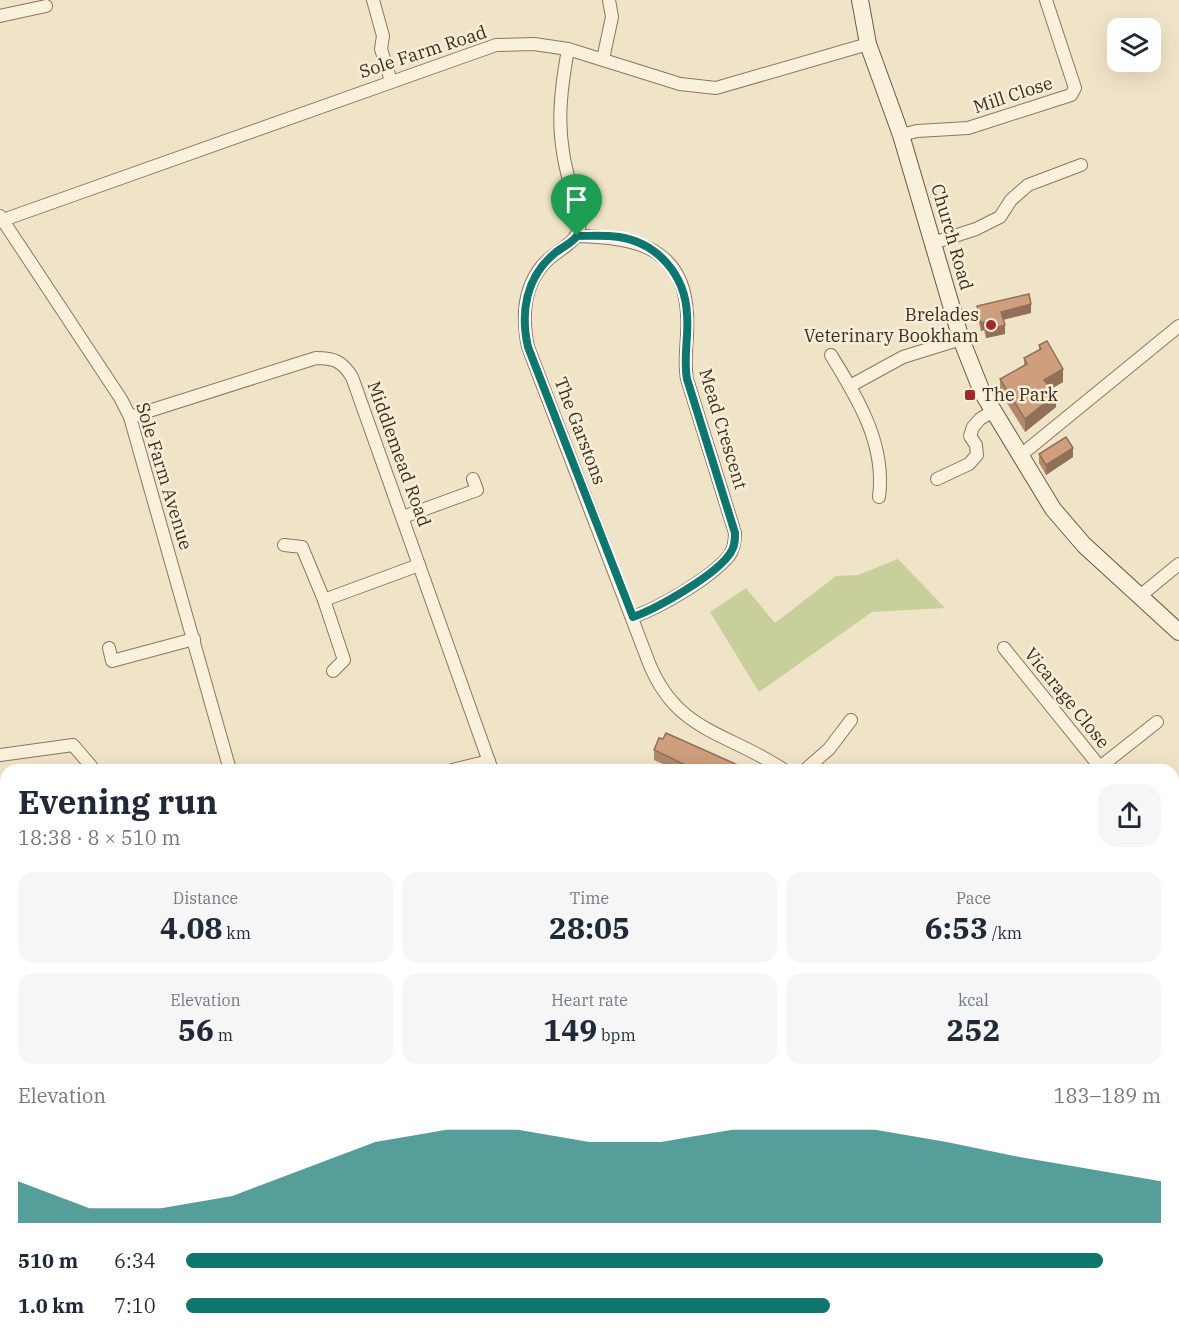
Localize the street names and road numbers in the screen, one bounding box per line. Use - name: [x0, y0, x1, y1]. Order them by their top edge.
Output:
- street label: Sole Farm Road: [356, 20, 489, 83]
- street label: Mill Close: [970, 71, 1055, 118]
- street label: Church Road: [926, 181, 979, 293]
- street label: Mead Crescent: [694, 366, 753, 492]
- street label: The Garstons: [549, 374, 611, 488]
- street label: Middlemead Road: [362, 378, 436, 530]
- street label: Sole Farm Avenue: [131, 399, 198, 552]
- street label: Vicarage Close: [1020, 643, 1115, 753]

